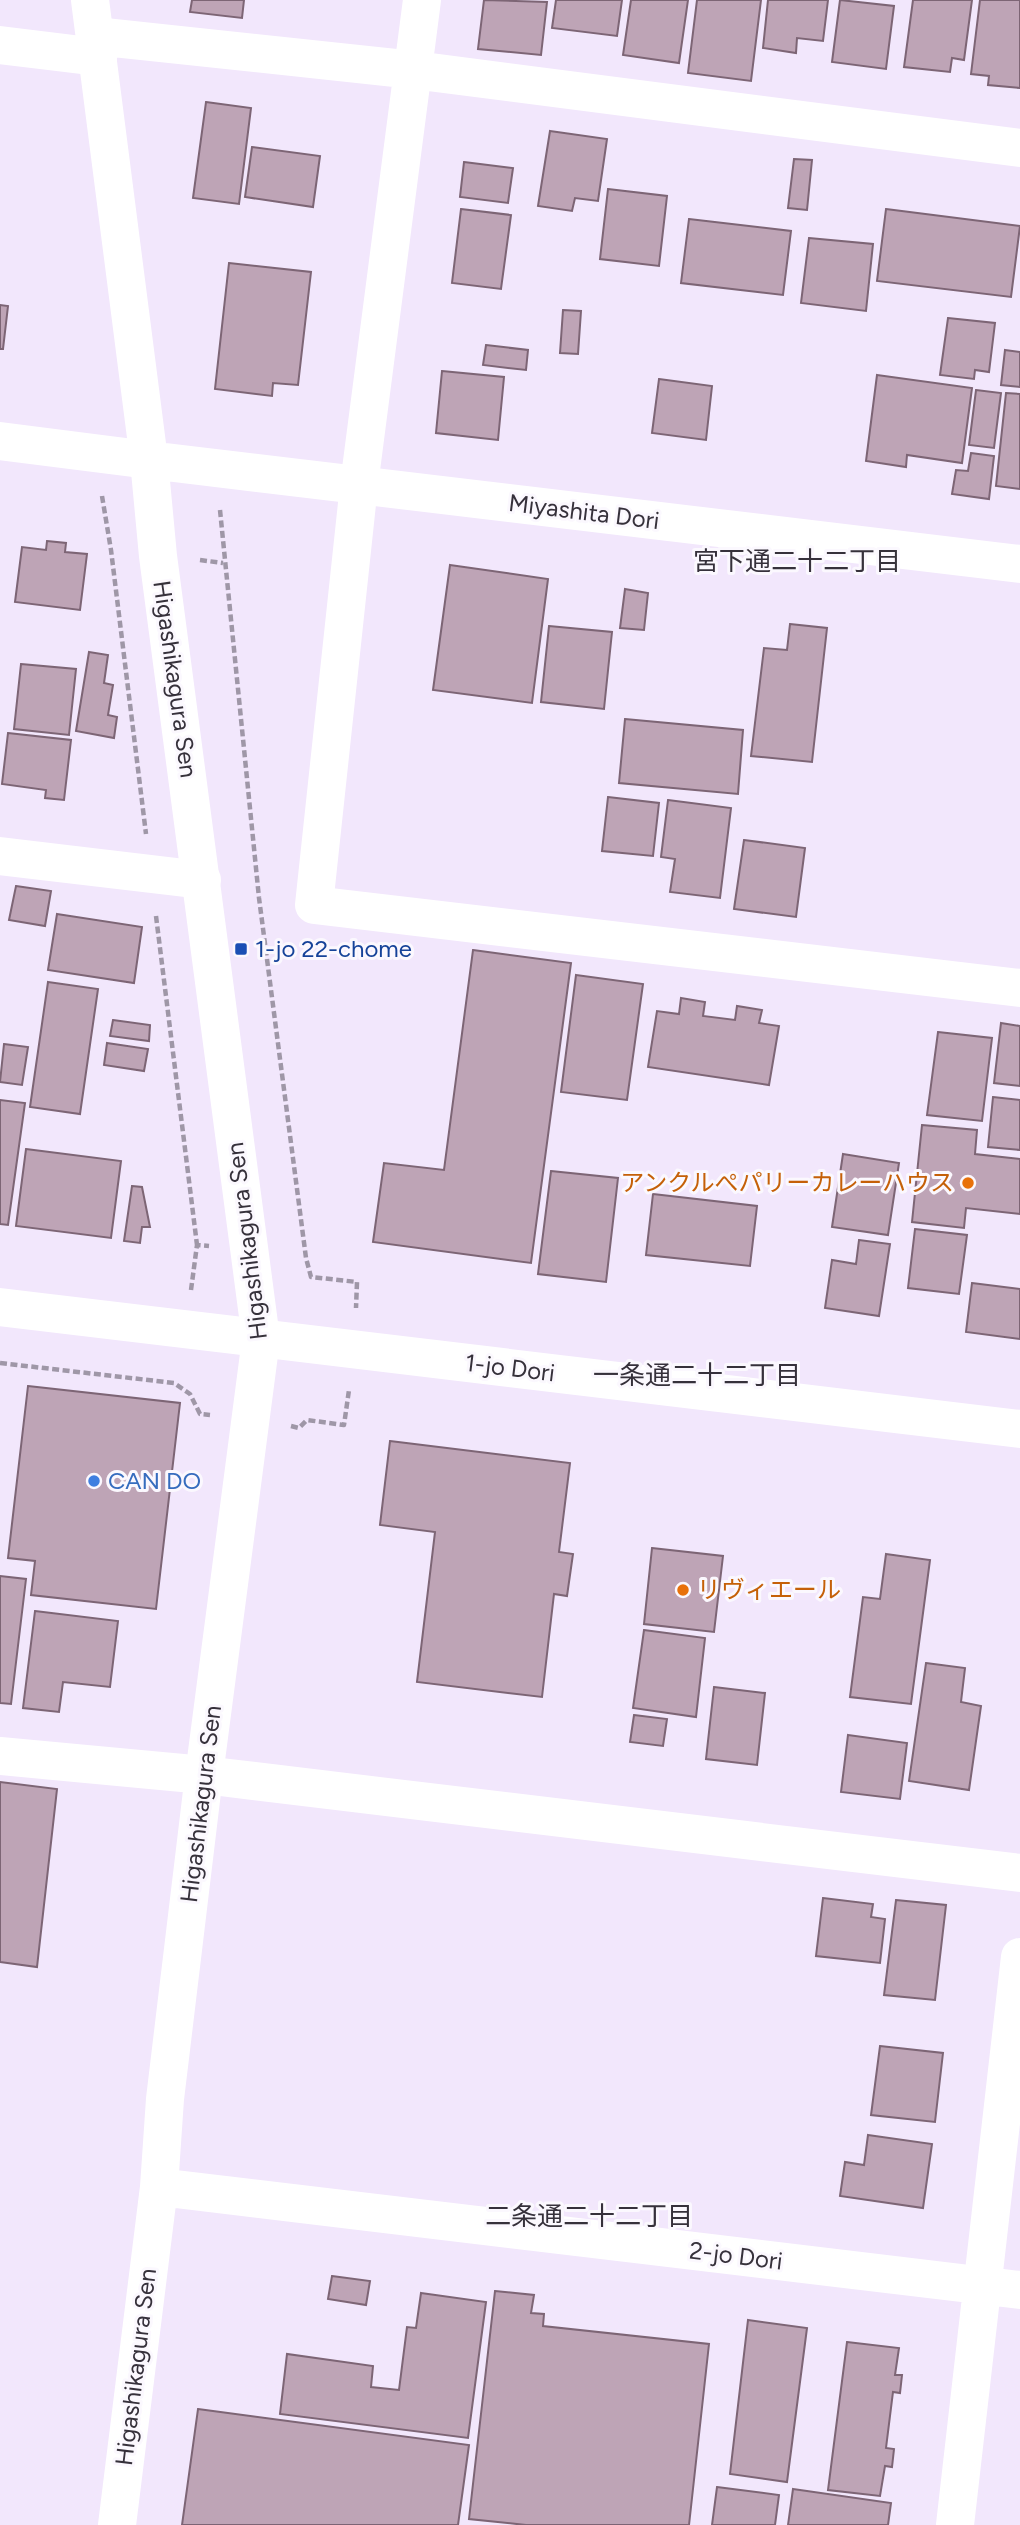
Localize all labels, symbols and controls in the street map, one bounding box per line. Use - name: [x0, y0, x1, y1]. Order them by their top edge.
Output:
- street label: Miyashita Dori: [507, 488, 661, 535]
- district label: 宮下通二十二丁目: [693, 545, 901, 577]
- street label: Higashikagura Sen: [147, 579, 204, 779]
- place label: 1-jo 22-chome: [255, 934, 412, 963]
- marker: 1-jo 22-chome: [233, 941, 249, 957]
- street label: Higashikagura Sen: [220, 1141, 273, 1341]
- place label: アンクルぺパリーカレーハウス: [620, 1168, 954, 1197]
- marker: アンクルぺパリーカレーハウス: [960, 1175, 976, 1191]
- street label: 1-jo Dori: [463, 1348, 557, 1387]
- district label: 一条通二十二丁目: [593, 1359, 801, 1391]
- place label: CAN DO: [108, 1466, 201, 1495]
- marker: CAN DO: [86, 1473, 102, 1489]
- place label: リヴィエール: [697, 1575, 841, 1604]
- marker: リヴィエール: [675, 1582, 691, 1598]
- street label: Higashikagura Sen: [174, 1704, 227, 1904]
- district label: 二条通二十二丁目: [485, 2200, 693, 2232]
- street label: 2-jo Dori: [688, 2235, 784, 2276]
- street label: Higashikagura Sen: [109, 2267, 162, 2467]

